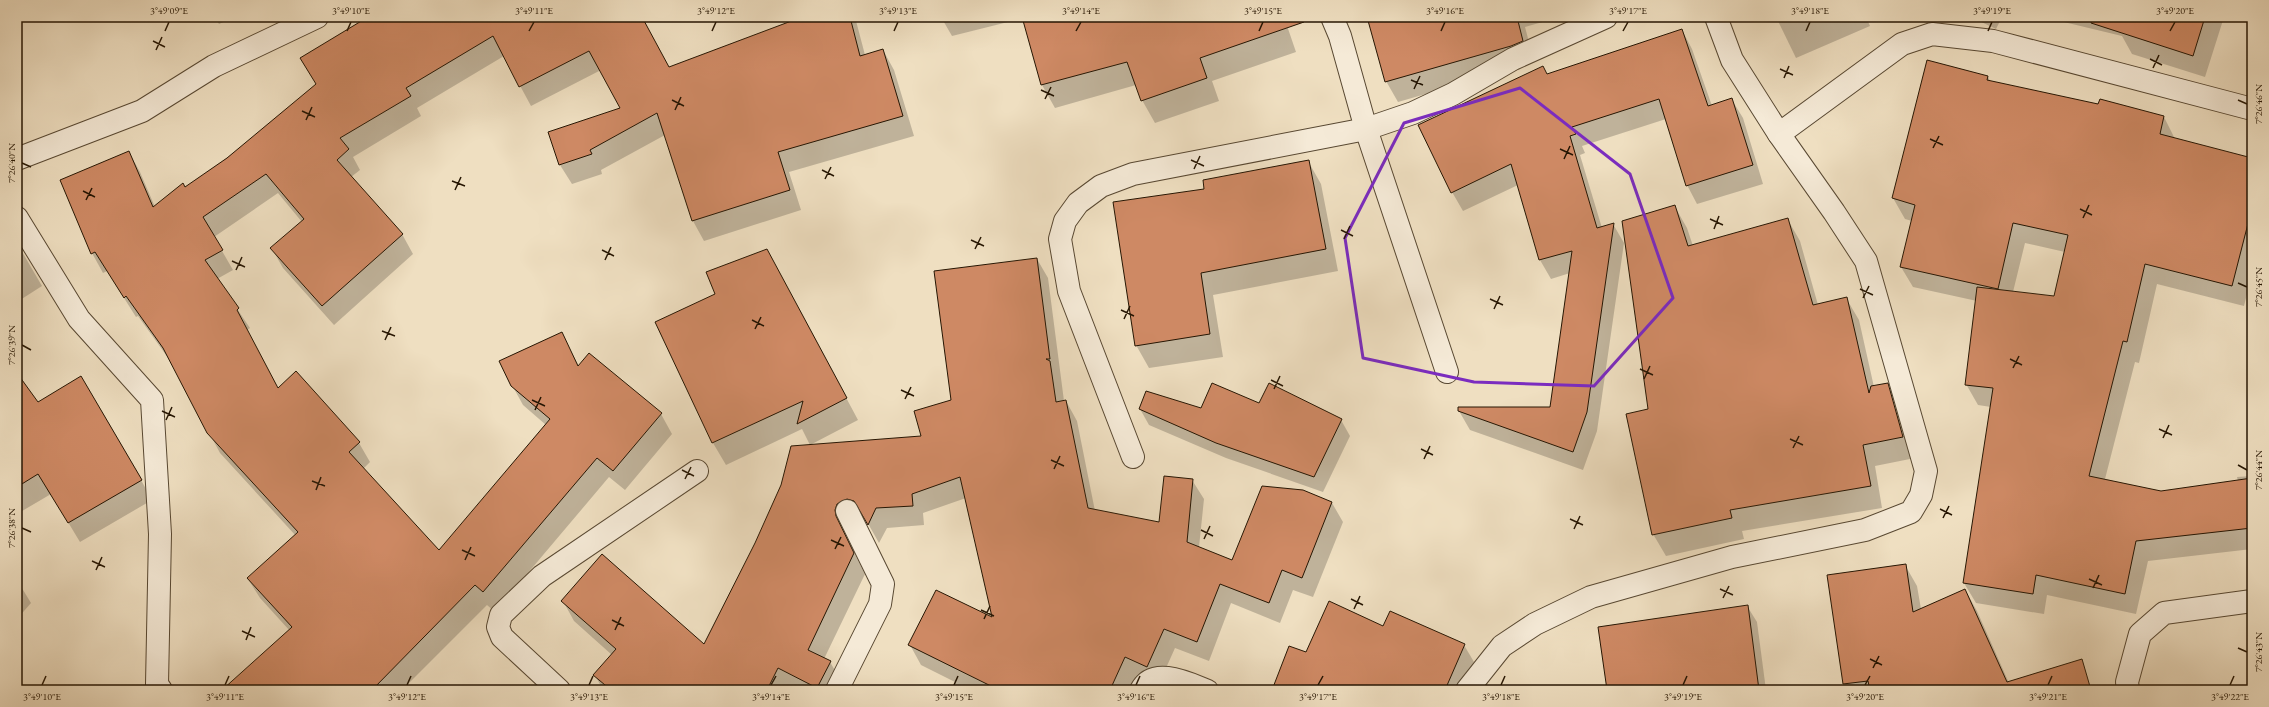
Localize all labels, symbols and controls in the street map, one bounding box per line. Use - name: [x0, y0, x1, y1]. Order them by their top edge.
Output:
- text: 3°49'09"E: [150, 4, 188, 17]
- text: 3°49'10"E: [332, 4, 370, 17]
- text: 3°49'11"E: [515, 4, 553, 17]
- text: 3°49'12"E: [697, 4, 735, 17]
- text: 3°49'13"E: [879, 4, 917, 17]
- text: 3°49'14"E: [1062, 4, 1100, 17]
- text: 3°49'15"E: [1244, 4, 1282, 17]
- text: 3°49'16"E: [1426, 4, 1464, 17]
- text: 3°49'17"E: [1609, 4, 1647, 17]
- text: 3°49'18"E: [1791, 4, 1829, 17]
- text: 3°49'19"E: [1973, 4, 2011, 17]
- text: 3°49'20"E: [2156, 4, 2194, 17]
- text: 7°26'46"N: [2252, 84, 2265, 124]
- text: 7°26'40"N: [5, 143, 18, 183]
- text: 7°26'45"N: [2252, 267, 2265, 307]
- text: 7°26'39"N: [5, 325, 18, 365]
- text: 7°26'44"N: [2252, 450, 2265, 490]
- text: 7°26'38"N: [5, 508, 18, 548]
- text: 7°26'43"N: [2252, 632, 2265, 672]
- text: 3°49'10"E: [23, 690, 61, 703]
- text: 3°49'11"E: [206, 690, 244, 703]
- text: 3°49'12"E: [388, 690, 426, 703]
- text: 3°49'13"E: [570, 690, 608, 703]
- text: 3°49'14"E: [752, 690, 790, 703]
- text: 3°49'15"E: [935, 690, 973, 703]
- text: 3°49'16"E: [1117, 690, 1155, 703]
- text: 3°49'17"E: [1299, 690, 1337, 703]
- text: 3°49'18"E: [1482, 690, 1520, 703]
- text: 3°49'19"E: [1664, 690, 1702, 703]
- text: 3°49'20"E: [1846, 690, 1884, 703]
- text: 3°49'21"E: [2029, 690, 2067, 703]
- text: 3°49'22"E: [2211, 690, 2249, 703]

